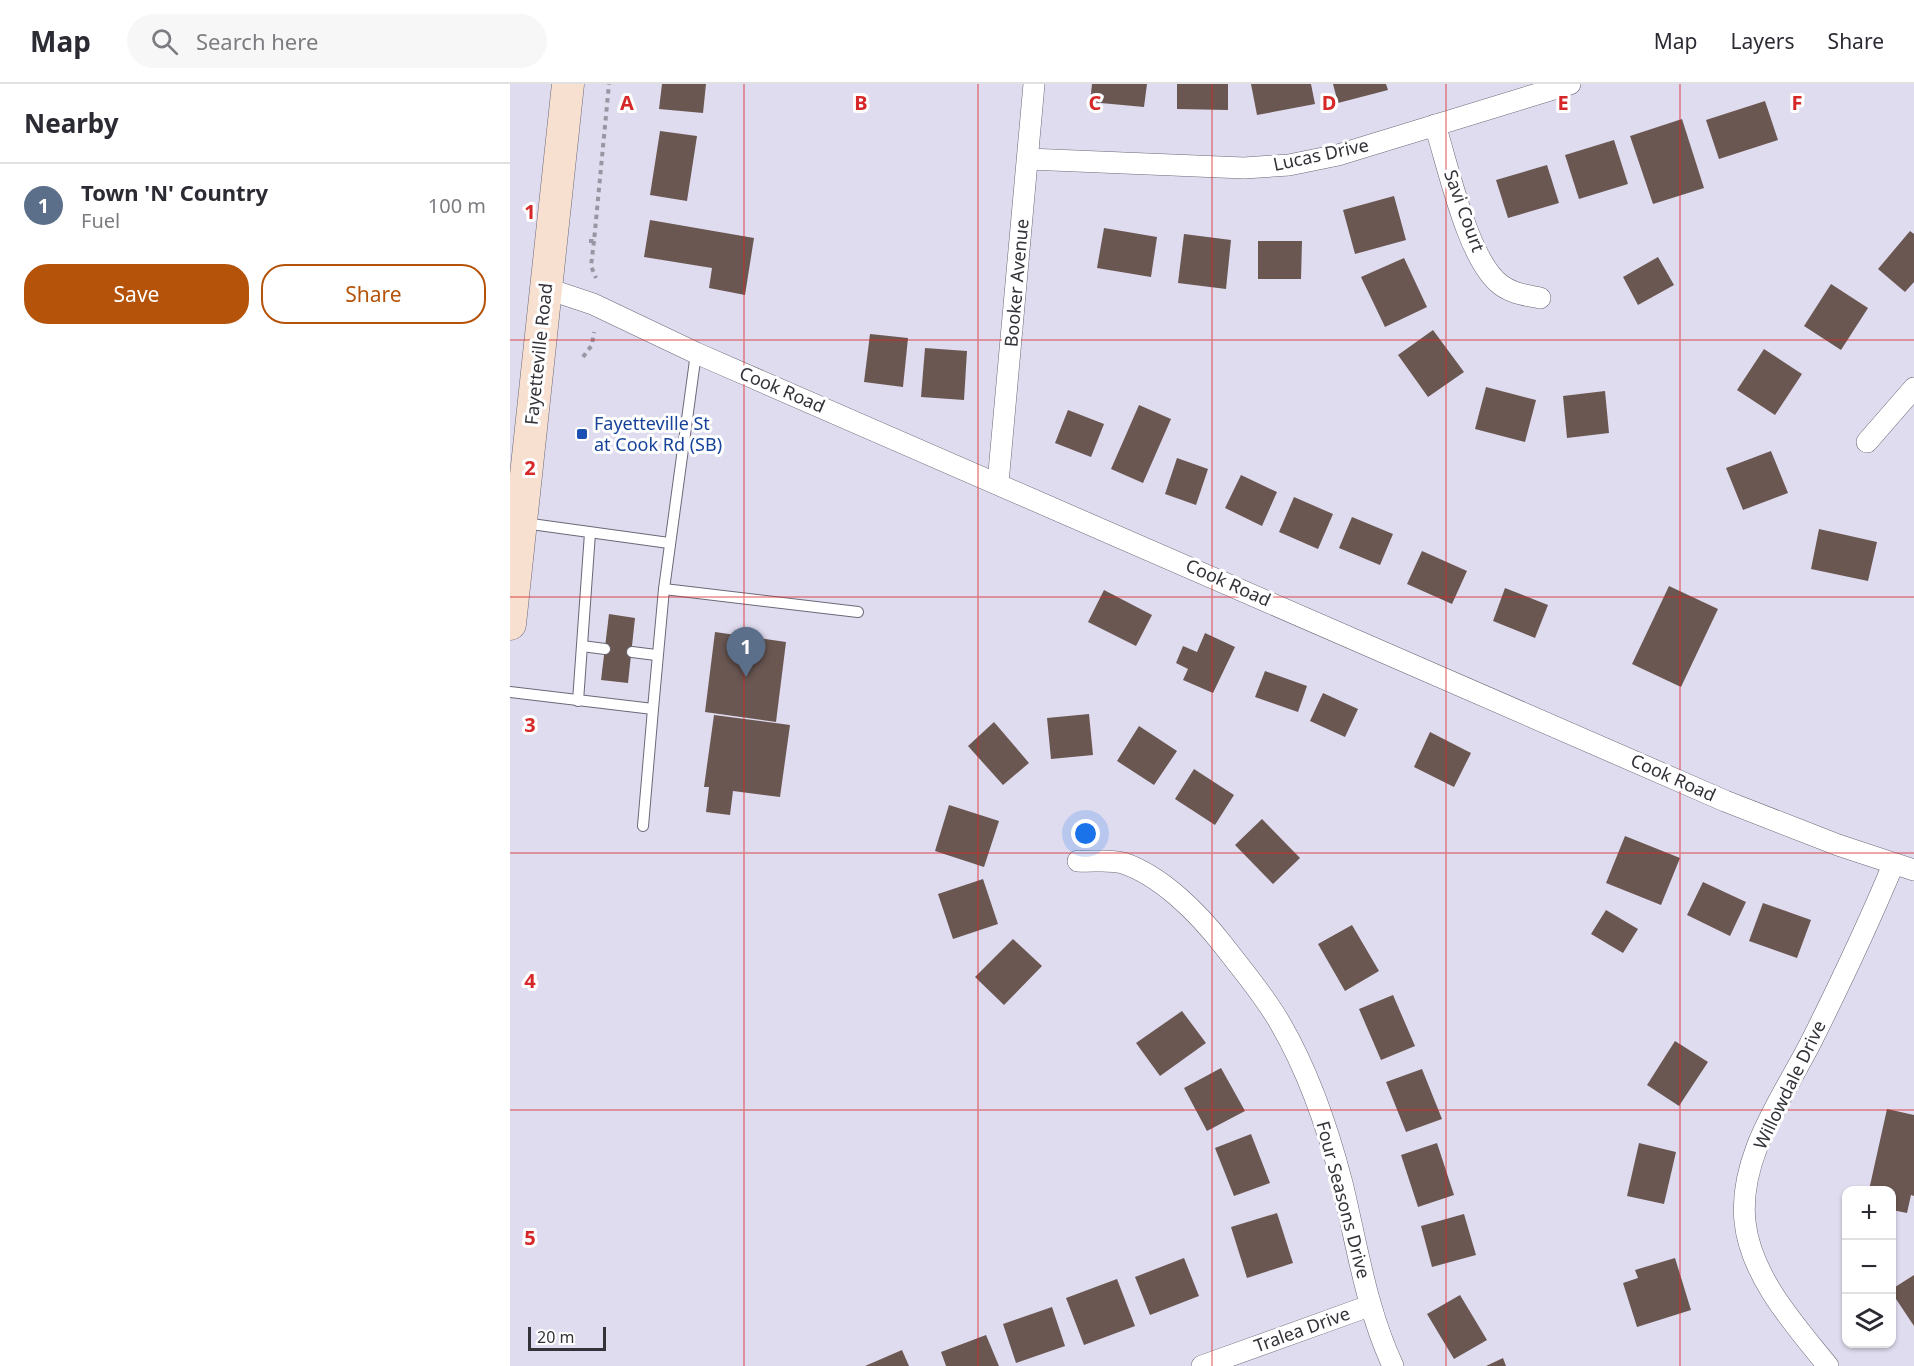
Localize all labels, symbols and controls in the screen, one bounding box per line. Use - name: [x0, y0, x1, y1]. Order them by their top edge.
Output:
- search box: [127, 14, 547, 68]
- text: Map: [30, 22, 91, 60]
- icon: search: [148, 25, 181, 58]
- text: Search here: [196, 26, 318, 56]
- text: Map: [1654, 27, 1698, 55]
- text: Layers: [1731, 27, 1795, 55]
- text: Share: [1828, 27, 1884, 55]
- text: A: [620, 89, 634, 116]
- text: B: [854, 89, 868, 116]
- text: C: [1089, 89, 1102, 116]
- text: D: [1322, 89, 1336, 116]
- text: E: [1557, 89, 1569, 116]
- text: F: [1792, 89, 1802, 116]
- text: Nearby: [24, 105, 119, 141]
- street label: Lucas Drive: [1271, 132, 1371, 176]
- street label: Savi Court: [1439, 166, 1491, 256]
- text: Town 'N' Country: [81, 177, 268, 207]
- text: 1: [38, 192, 49, 219]
- text: 100 m: [428, 192, 486, 219]
- text: 1: [524, 198, 536, 225]
- text: Fuel: [81, 207, 120, 234]
- street label: Booker Avenue: [998, 218, 1034, 348]
- button: Save: [24, 264, 249, 324]
- button: Share: [261, 264, 486, 324]
- street label: Fayetteville Road: [519, 282, 557, 426]
- street label: Cook Road: [736, 360, 829, 418]
- place label: Fayetteville St at Cook Rd (SB): [594, 411, 722, 456]
- marker: Fayetteville St at Cook Rd (SB): [575, 427, 589, 441]
- text: 2: [524, 454, 536, 481]
- street label: Cook Road: [1182, 553, 1275, 611]
- pin: 1: [726, 628, 766, 677]
- text: 3: [524, 711, 536, 738]
- street label: Cook Road: [1627, 748, 1720, 806]
- your location: [1071, 819, 1100, 848]
- text: 4: [524, 967, 536, 994]
- street label: Willowdale Drive: [1748, 1016, 1831, 1153]
- street label: Four Seasons Drive: [1311, 1118, 1377, 1281]
- map controls: [1842, 1186, 1896, 1348]
- button: +: [1842, 1186, 1896, 1240]
- text: 5: [524, 1224, 536, 1251]
- button: −: [1842, 1240, 1896, 1294]
- button: layers: [1842, 1294, 1896, 1348]
- street label: Tralea Drive: [1250, 1301, 1353, 1358]
- scale bar: [528, 1324, 606, 1352]
- text: 20 m: [537, 1326, 574, 1348]

